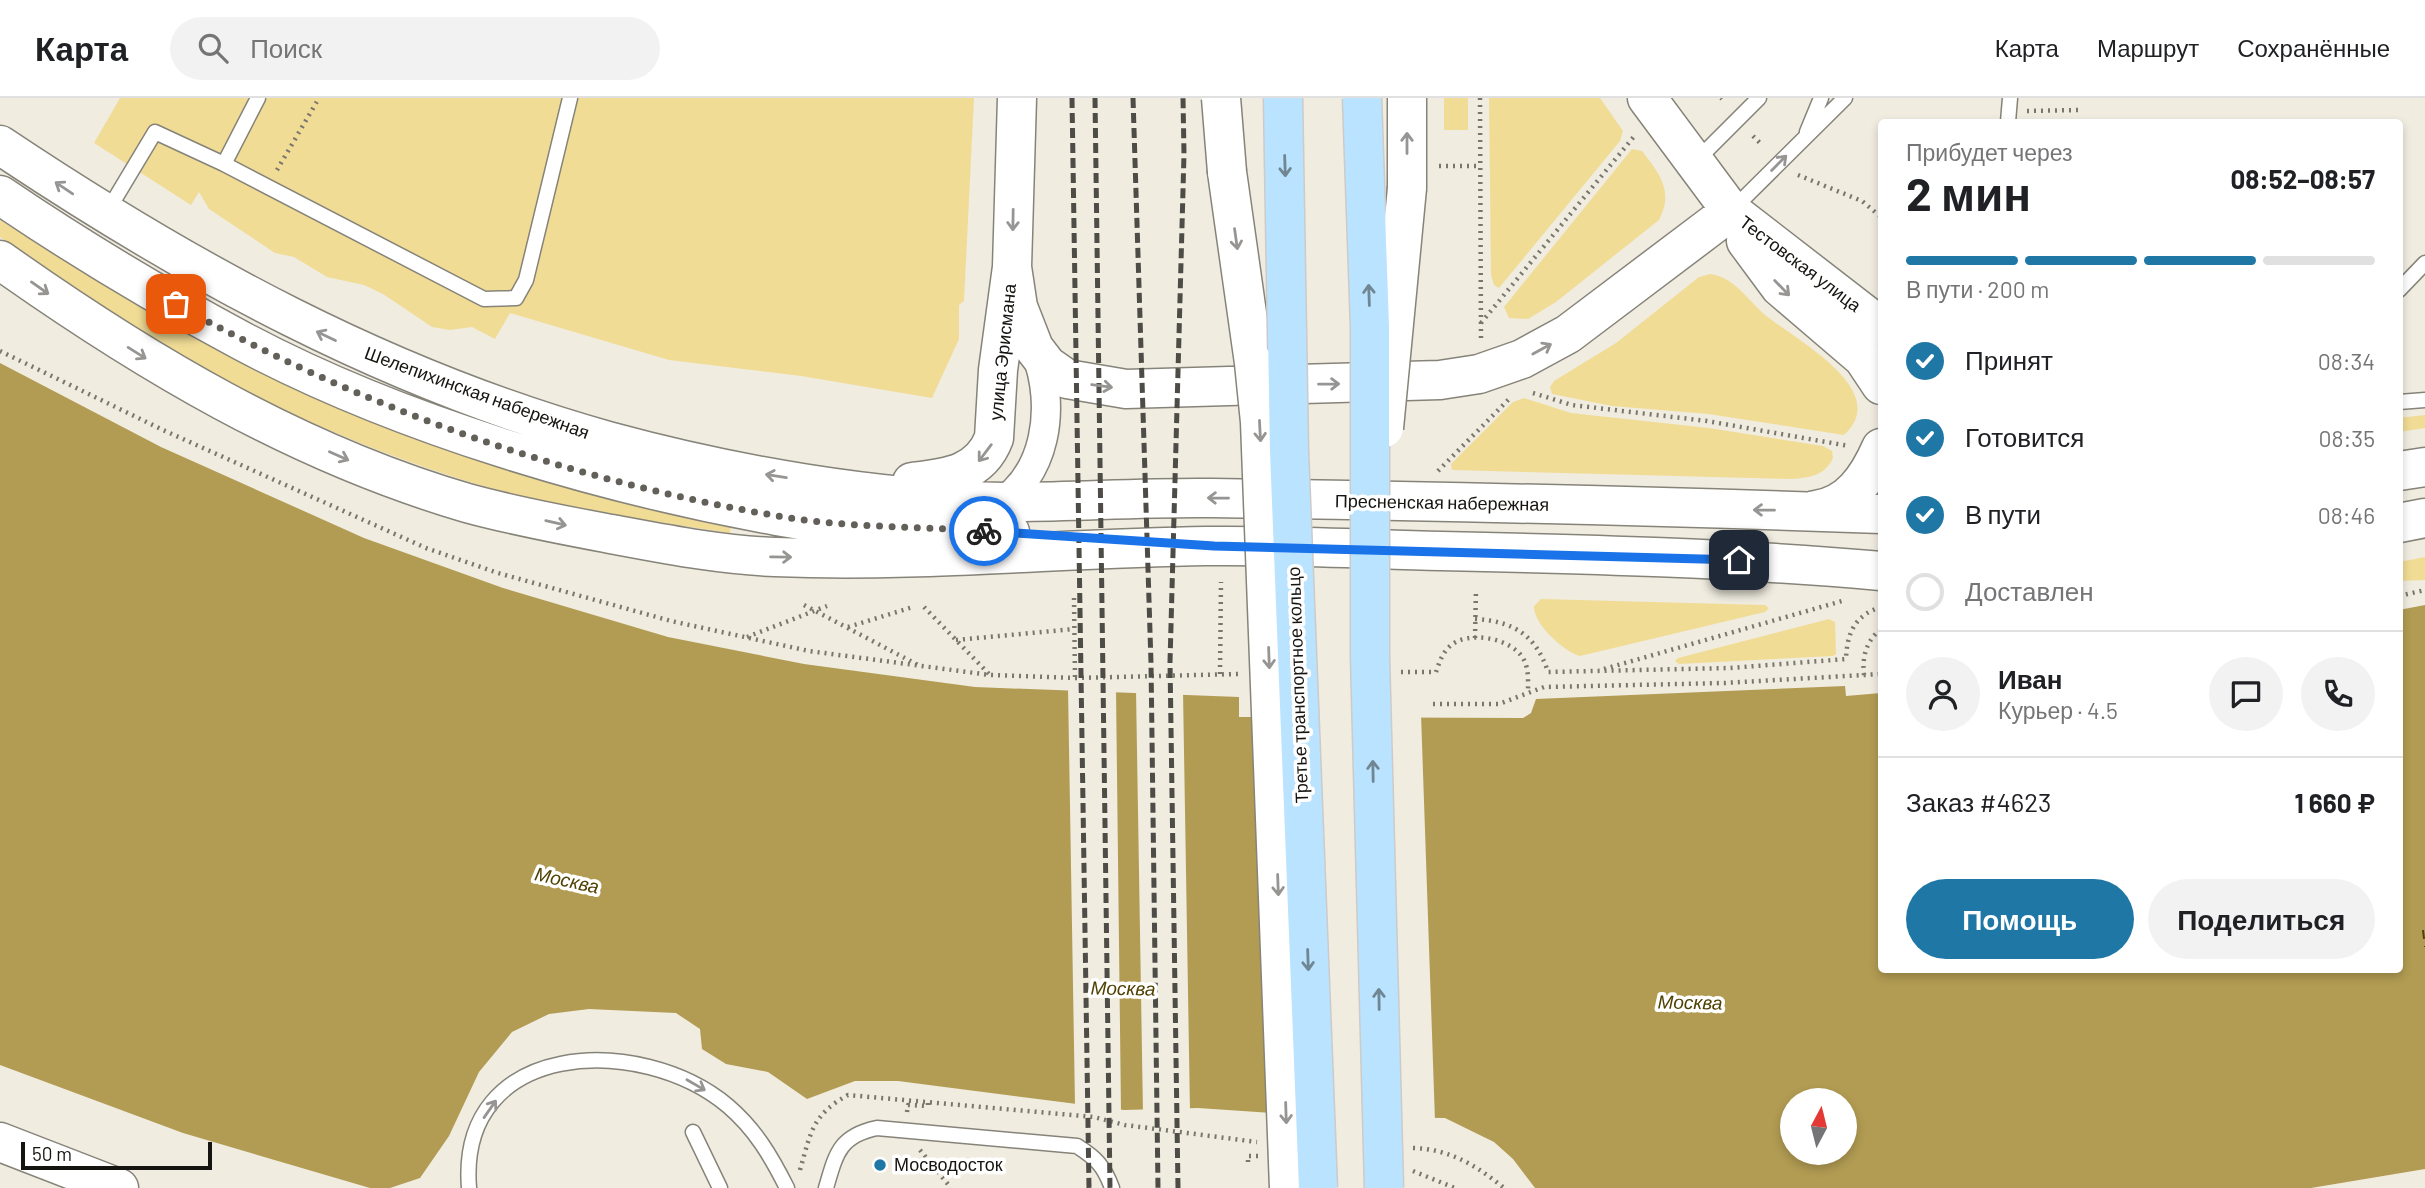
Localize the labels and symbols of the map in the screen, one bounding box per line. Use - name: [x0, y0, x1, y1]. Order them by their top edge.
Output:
- one-way arrow: [1400, 132, 1414, 155]
- one-way arrow: [1279, 154, 1292, 177]
- one-way arrow: [1771, 155, 1788, 172]
- one-way arrow: [55, 181, 75, 195]
- one-way arrow: [1006, 208, 1019, 231]
- street label: Тестовская улица: [1735, 210, 1867, 317]
- one-way arrow: [1230, 227, 1243, 250]
- pin: [146, 274, 206, 334]
- one-way arrow: [1773, 278, 1790, 296]
- one-way arrow: [30, 281, 49, 295]
- street label: улица Эрисмана: [984, 281, 1020, 421]
- one-way arrow: [1362, 284, 1375, 307]
- one-way arrow: [316, 328, 337, 342]
- street label: Шелепихинская набережная: [362, 341, 593, 443]
- one-way arrow: [1531, 341, 1552, 355]
- one-way arrow: [127, 345, 146, 360]
- one-way arrow: [1317, 377, 1340, 391]
- one-way arrow: [1090, 380, 1113, 393]
- one-way arrow: [1254, 419, 1267, 442]
- one-way arrow: [977, 444, 992, 462]
- one-way arrow: [328, 450, 350, 463]
- one-way arrow: [765, 469, 788, 482]
- street label: Пресненская набережная: [1335, 489, 1549, 515]
- one-way arrow: [1207, 491, 1230, 505]
- courier: [949, 496, 1019, 566]
- one-way arrow: [1753, 503, 1776, 517]
- one-way arrow: [544, 517, 567, 530]
- pin: [1709, 530, 1769, 590]
- one-way arrow: [769, 550, 792, 564]
- street label: Третье транспортное кольцо: [1282, 566, 1312, 804]
- one-way arrow: [1263, 646, 1276, 669]
- one-way arrow: [1367, 760, 1380, 783]
- water label: Москва: [533, 862, 601, 898]
- one-way arrow: [1272, 874, 1285, 897]
- one-way arrow: [1302, 948, 1315, 971]
- water label: Москва: [1090, 975, 1156, 1000]
- one-way arrow: [1372, 987, 1386, 1010]
- water label: Москва: [1657, 989, 1723, 1014]
- one-way arrow: [685, 1078, 705, 1092]
- north arrow: [1780, 1088, 1857, 1166]
- one-way arrow: [483, 1100, 497, 1119]
- one-way arrow: [1280, 1101, 1293, 1124]
- scale bar: [21, 1139, 212, 1171]
- place label: Мосводосток: [894, 1153, 1003, 1175]
- marker: Мосводосток: [872, 1157, 888, 1173]

